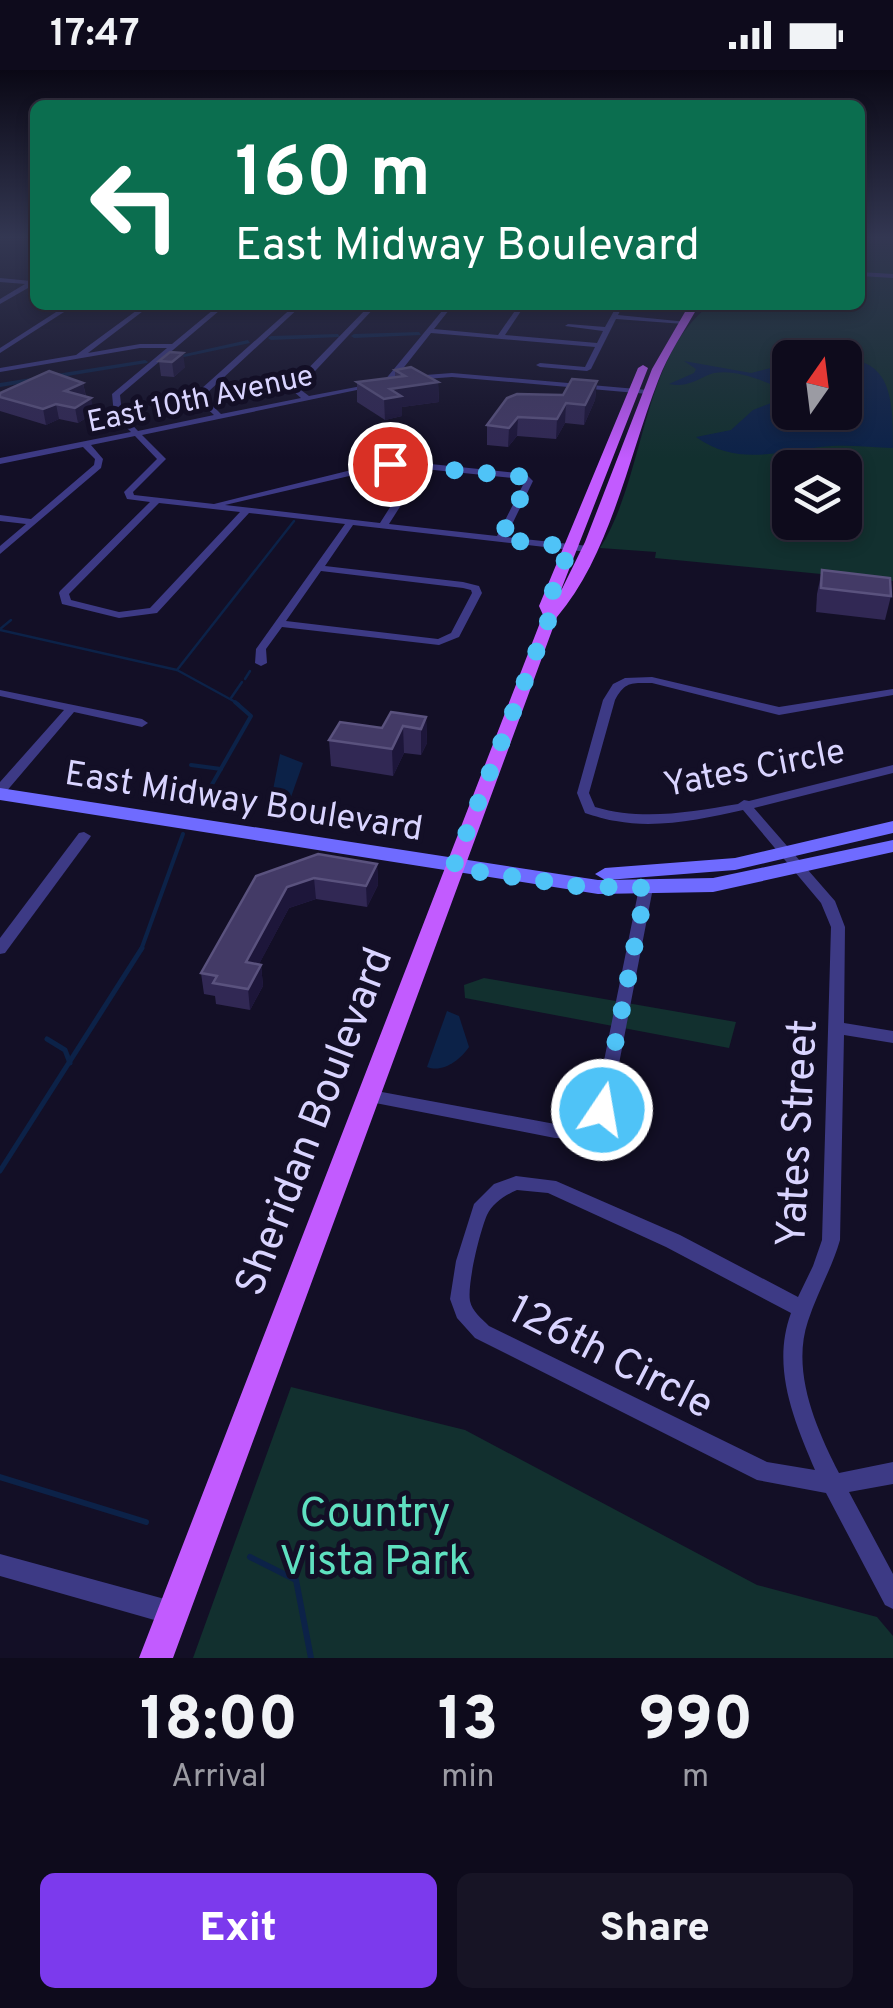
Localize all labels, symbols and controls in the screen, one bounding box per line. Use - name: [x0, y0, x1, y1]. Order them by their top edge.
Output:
- text: 17:47: [50, 11, 140, 60]
- text: 160 m: [235, 132, 431, 221]
- icon: left: [70, 140, 200, 270]
- text: East Midway Boulevard: [235, 219, 700, 276]
- north arrow: [772, 340, 862, 430]
- map controls: [772, 340, 862, 540]
- street label: East 10th Avenue: [84, 358, 317, 442]
- pin: [348, 422, 433, 507]
- icon: arrive: [363, 437, 418, 492]
- button: layers: [772, 450, 862, 540]
- street label: Yates Circle: [660, 731, 849, 809]
- street label: East Midway Boulevard: [62, 753, 425, 853]
- street label: Sheridan Boulevard: [225, 941, 407, 1304]
- street label: Yates Street: [767, 1018, 832, 1249]
- position arrow: [550, 1058, 654, 1162]
- street label: 126th Circle: [499, 1285, 721, 1433]
- park label: Country Vista Park: [279, 1489, 471, 1590]
- text: 18:00: [140, 1685, 298, 1761]
- text: 13: [438, 1685, 498, 1761]
- text: 990: [638, 1685, 753, 1761]
- text: Arrival: [171, 1758, 267, 1798]
- text: min: [441, 1758, 495, 1798]
- text: m: [682, 1758, 709, 1798]
- button: Exit: [40, 1873, 437, 1988]
- button: Share: [457, 1873, 853, 1988]

